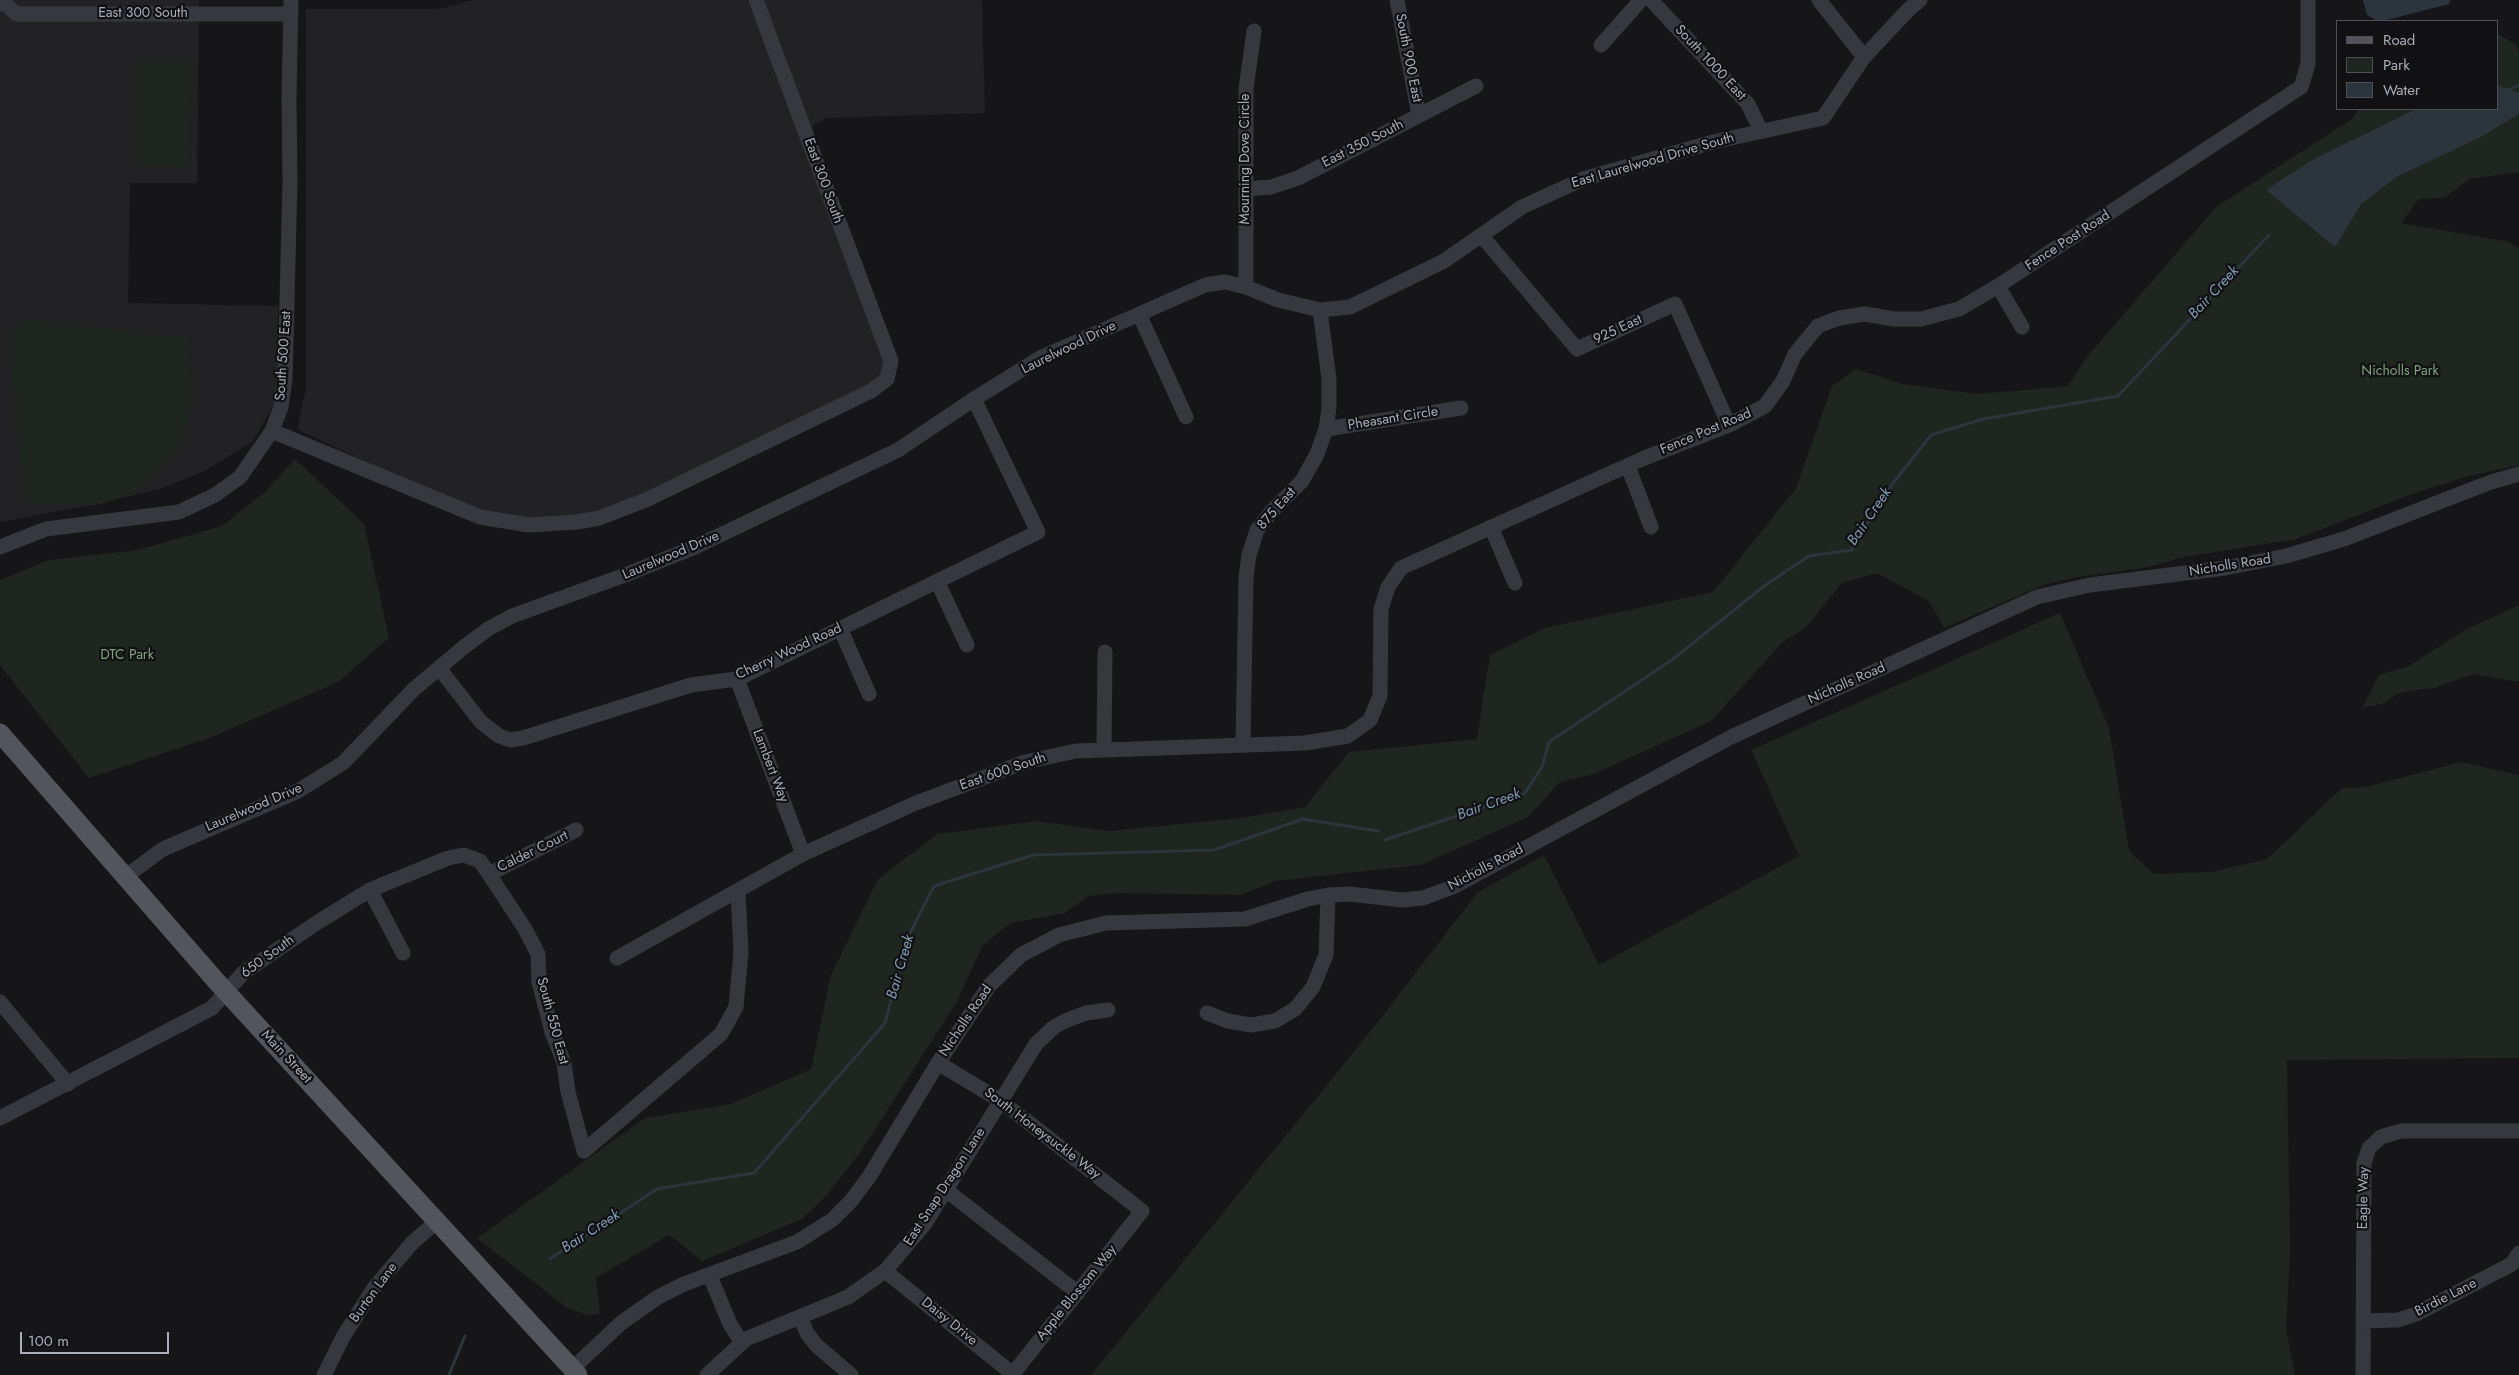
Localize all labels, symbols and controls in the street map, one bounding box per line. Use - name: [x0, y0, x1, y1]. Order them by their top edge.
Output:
- street label: East 300 South: [98, 6, 188, 22]
- street label: South 900 East: [1391, 12, 1425, 104]
- legend: [2336, 20, 2499, 110]
- street label: South 1000 East: [1671, 22, 1749, 104]
- text: Road: [2383, 29, 2415, 51]
- text: Park: [2383, 54, 2410, 76]
- text: Water: [2383, 79, 2420, 101]
- street label: Mourning Dove Circle: [1238, 94, 1254, 224]
- street label: East 350 South: [1319, 116, 1407, 172]
- street label: East Laurelwood Drive South: [1570, 130, 1736, 192]
- street label: East 300 South: [800, 136, 846, 226]
- street label: Fence Post Road: [2023, 207, 2113, 275]
- water label: Bair Creek: [2185, 263, 2243, 323]
- street label: South 500 East: [272, 311, 296, 401]
- street label: 925 East: [1591, 311, 1645, 349]
- street label: Laurelwood Drive: [1019, 318, 1119, 378]
- park label: Nicholls Park: [2361, 364, 2439, 380]
- street label: Pheasant Circle: [1347, 404, 1439, 434]
- street label: Fence Post Road: [1658, 405, 1754, 459]
- street label: 875 East: [1254, 485, 1300, 533]
- water label: Bair Creek: [1844, 485, 1896, 549]
- street label: Laurelwood Drive: [620, 528, 722, 584]
- street label: Nicholls Road: [2188, 551, 2272, 581]
- street label: Cherry Wood Road: [733, 620, 845, 684]
- park label: DTC Park: [100, 648, 154, 664]
- street label: Nicholls Road: [1806, 660, 1888, 708]
- street label: Lambert Way: [748, 727, 792, 805]
- street label: East 600 South: [958, 749, 1048, 795]
- street label: Laurelwood Drive: [203, 780, 305, 836]
- water label: Bair Creek: [1455, 785, 1523, 825]
- street label: Calder Court: [495, 828, 571, 876]
- street label: Nicholls Road: [1446, 841, 1526, 895]
- street label: 650 South: [238, 932, 298, 982]
- water label: Bair Creek: [883, 933, 919, 1001]
- street label: South 550 East: [532, 976, 572, 1066]
- street label: Nicholls Road: [936, 982, 996, 1060]
- street label: Main Street: [257, 1027, 315, 1087]
- street label: South Honeysuckle Way: [980, 1085, 1104, 1183]
- street label: East Snap Dragon Lane: [901, 1125, 989, 1249]
- street label: Eagle Way: [2355, 1167, 2373, 1229]
- water label: Bair Creek: [558, 1207, 624, 1257]
- street label: Apple Blossom Way: [1033, 1242, 1121, 1344]
- street label: Burton Lane: [347, 1260, 401, 1326]
- street label: Birdie Lane: [2412, 1275, 2480, 1321]
- street label: Daisy Drive: [918, 1294, 980, 1350]
- scale bar: [22, 1322, 171, 1354]
- text: 100 m: [28, 1330, 69, 1352]

